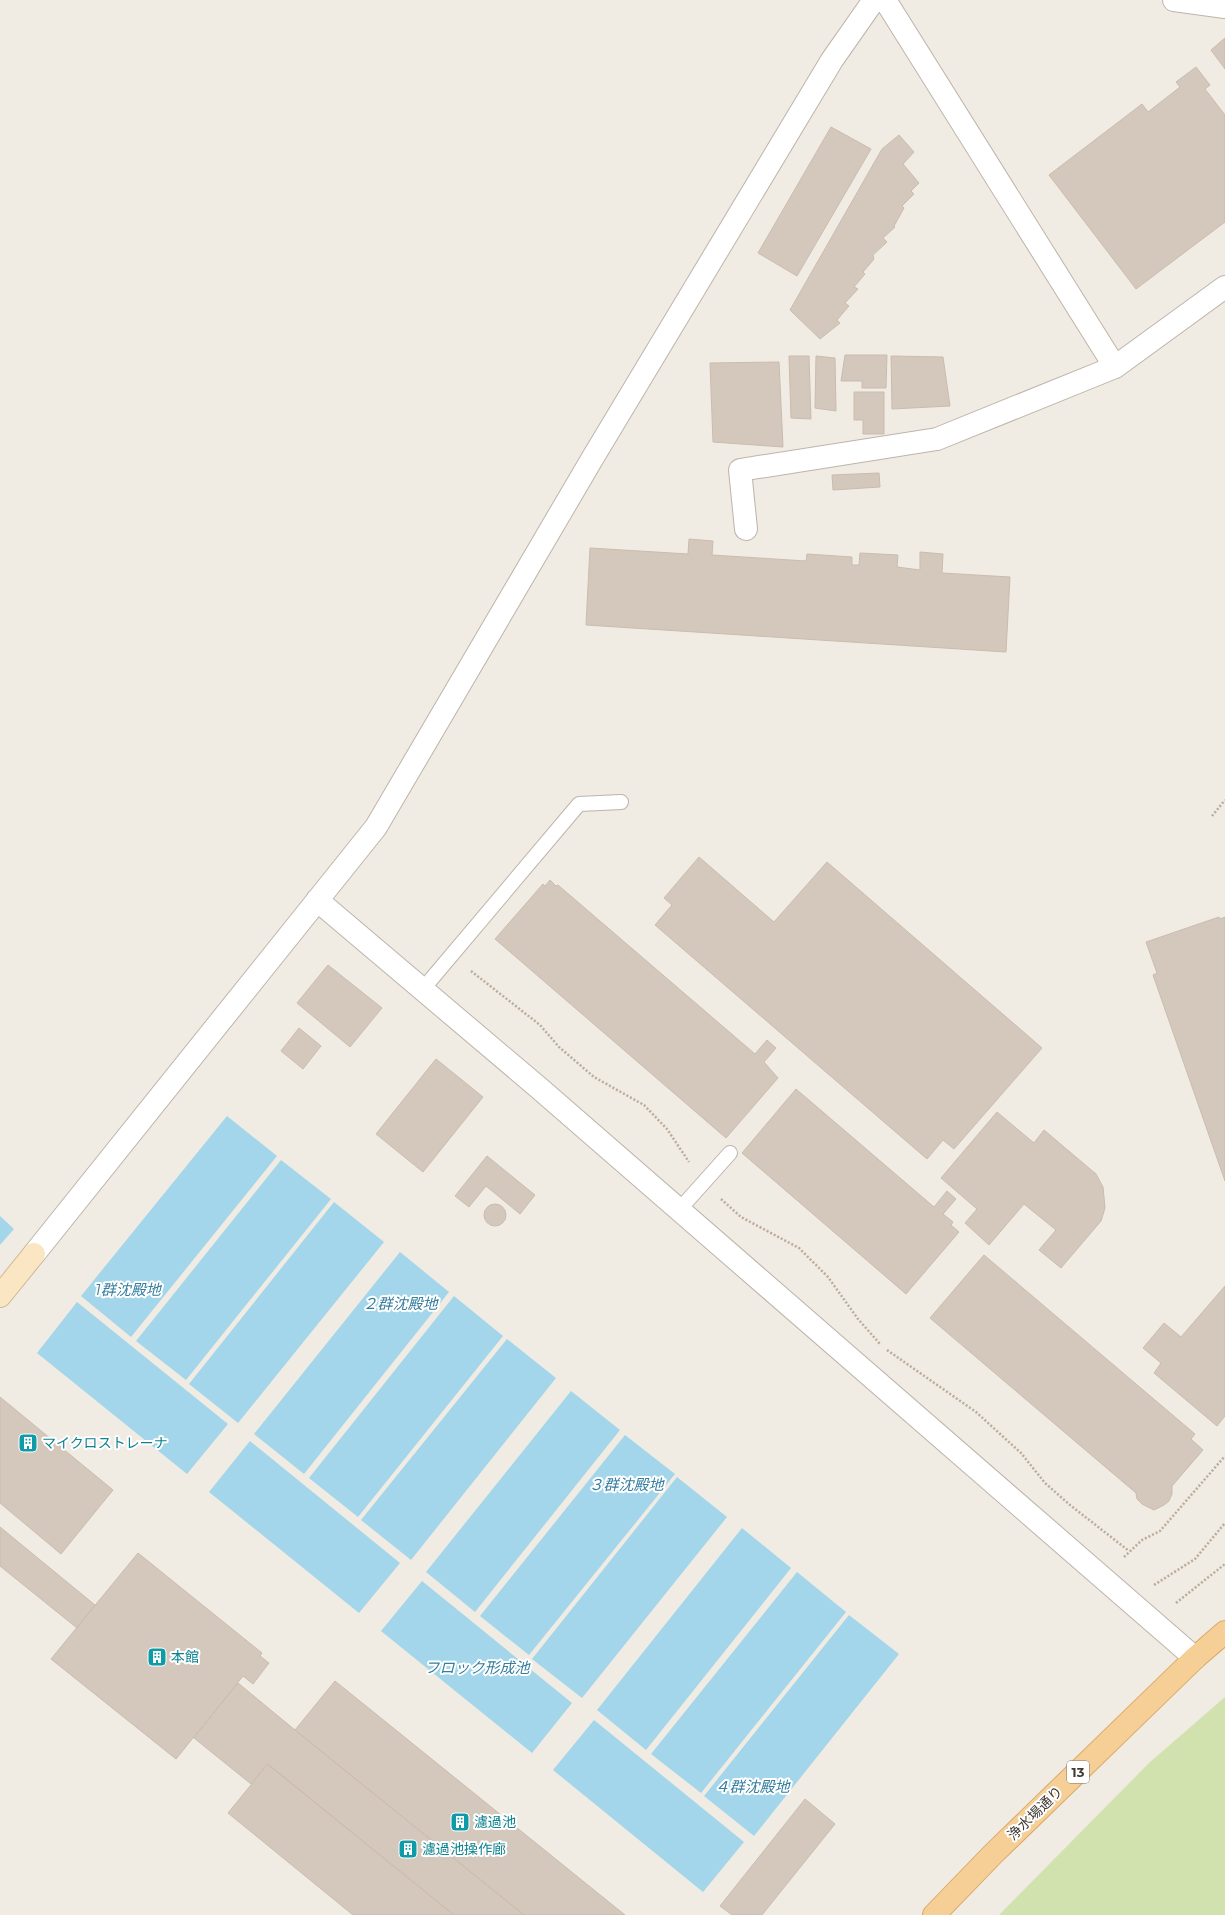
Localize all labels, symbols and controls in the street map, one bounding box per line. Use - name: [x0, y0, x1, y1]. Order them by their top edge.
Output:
- water label: 1群沈殿地: [95, 1280, 163, 1299]
- water label: ２群沈殿地: [362, 1294, 439, 1313]
- building icon: マイクロストレーナ: [17, 1432, 39, 1454]
- place label: マイクロストレーナ: [42, 1434, 168, 1452]
- water label: ３群沈殿地: [588, 1475, 665, 1494]
- building icon: 本館: [146, 1646, 168, 1668]
- place label: 本館: [171, 1648, 199, 1666]
- water label: フロック形成池: [424, 1658, 531, 1677]
- road number: 13: [1067, 1761, 1089, 1783]
- water label: ４群沈殿地: [714, 1777, 791, 1796]
- street label: 浄水場通り: [1004, 1782, 1066, 1844]
- building icon: 濾過池: [449, 1811, 471, 1833]
- place label: 濾過池: [474, 1813, 516, 1831]
- building icon: 濾過池操作廊: [397, 1838, 419, 1860]
- place label: 濾過池操作廊: [422, 1840, 506, 1858]

